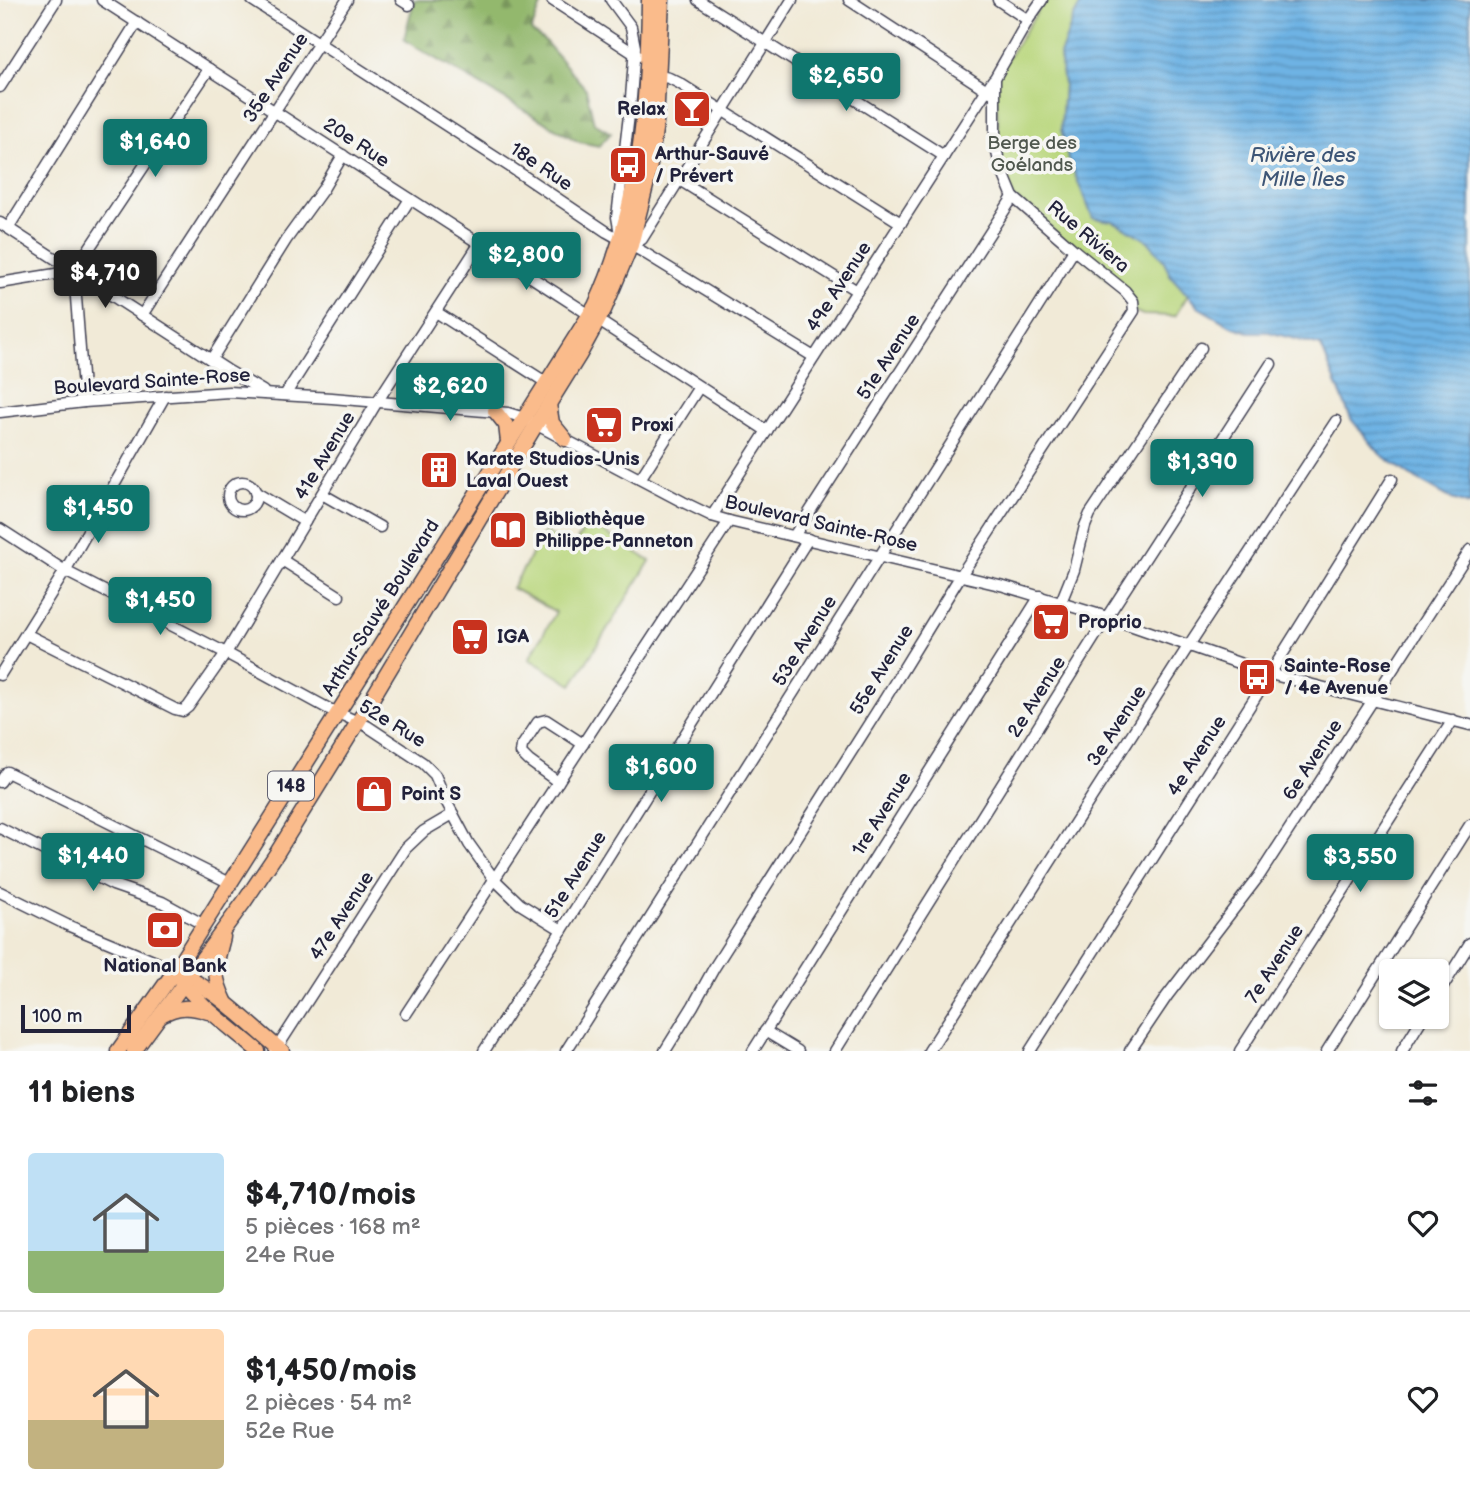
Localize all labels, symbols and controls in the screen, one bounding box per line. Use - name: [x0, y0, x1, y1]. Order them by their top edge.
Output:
- street label: 35e Avenue: [238, 29, 314, 127]
- pin: $2,650: [789, 54, 903, 113]
- text: $2,650: [808, 62, 884, 90]
- bar icon: Relax: [671, 88, 713, 130]
- place label: Relax: [617, 98, 666, 121]
- street label: 20e Rue: [319, 113, 393, 173]
- pin: $1,640: [98, 120, 212, 179]
- text: $1,640: [119, 128, 191, 156]
- park label: Berge des Goélands: [987, 132, 1077, 177]
- street label: 18e Rue: [505, 138, 577, 196]
- place label: Arthur-Sauvé / Prévert: [654, 143, 769, 188]
- water label: Rivière des Mille Îles: [1250, 143, 1356, 192]
- bus stop icon: Arthur-Sauvé / Prévert: [607, 144, 649, 186]
- street label: Rue Riviera: [1042, 196, 1134, 278]
- pin: $2,800: [469, 232, 583, 292]
- street label: 49e Avenue: [801, 238, 877, 336]
- text: $2,800: [488, 241, 564, 269]
- pin: $4,710: [48, 250, 162, 310]
- text: $4,710: [70, 259, 140, 287]
- street label: 51e Avenue: [853, 309, 925, 405]
- street label: Boulevard Sainte-Rose: [53, 364, 251, 400]
- pin: $2,620: [393, 364, 507, 423]
- text: $2,620: [412, 372, 488, 400]
- supermarket icon: Proxi: [583, 404, 625, 446]
- street label: 41e Avenue: [290, 408, 360, 504]
- place label: Proxi: [631, 414, 674, 437]
- pin: $1,390: [1145, 440, 1259, 499]
- place label: Karate Studios-Unis Laval Ouest: [466, 448, 640, 493]
- text: $1,390: [1166, 448, 1238, 476]
- building icon: Karate Studios-Unis Laval Ouest: [418, 449, 460, 491]
- pin: $1,450: [41, 486, 155, 545]
- street label: Boulevard Sainte-Rose: [722, 491, 920, 557]
- text: $1,450: [62, 494, 134, 522]
- place label: Bibliothèque Philippe-Panneton: [535, 508, 693, 553]
- library icon: Bibliothèque Philippe-Panneton: [487, 509, 529, 551]
- street label: Arthur-Sauvé Boulevard: [317, 516, 445, 700]
- pin: $1,450: [103, 578, 217, 637]
- text: $1,450: [124, 586, 196, 614]
- street label: 53e Avenue: [768, 591, 842, 691]
- supermarket icon: Proprio: [1030, 601, 1072, 643]
- place label: Proprio: [1078, 611, 1142, 634]
- supermarket icon: IGA: [449, 616, 491, 658]
- street label: 55e Avenue: [845, 621, 919, 719]
- place label: IGA: [497, 626, 529, 649]
- street label: 2e Avenue: [1003, 652, 1071, 742]
- place label: Sainte-Rose / 4e Avenue: [1284, 655, 1391, 700]
- bus stop icon: Sainte-Rose / 4e Avenue: [1236, 656, 1278, 698]
- street label: 3e Avenue: [1082, 681, 1152, 771]
- street label: 52e Rue: [354, 695, 430, 753]
- street label: 4e Avenue: [1162, 711, 1232, 801]
- street label: 6e Avenue: [1278, 715, 1348, 805]
- pin: $1,600: [604, 744, 718, 804]
- text: $1,600: [625, 753, 697, 781]
- street label: 1re Avenue: [847, 768, 917, 860]
- road number: 148: [268, 772, 314, 800]
- shop icon: Point S: [353, 773, 395, 815]
- place label: Point S: [401, 783, 461, 806]
- street label: 51e Avenue: [540, 827, 612, 923]
- pin: $1,440: [36, 834, 150, 893]
- pin: $3,550: [1303, 834, 1417, 894]
- text: $1,440: [57, 842, 129, 870]
- text: $3,550: [1323, 843, 1397, 871]
- street label: 47e Avenue: [305, 867, 379, 965]
- bank icon: National Bank: [144, 909, 186, 951]
- street label: 7e Avenue: [1241, 920, 1309, 1008]
- place label: National Bank: [103, 955, 227, 978]
- map controls: [1379, 959, 1449, 1029]
- button: layers: [1379, 959, 1449, 1029]
- scale bar: [21, 1002, 131, 1034]
- text: 100 m: [32, 1005, 83, 1028]
- icon: filters: [1404, 1074, 1442, 1112]
- text: 11 biens: [28, 1075, 135, 1111]
- text: $4,710/mois: [245, 1177, 416, 1213]
- icon: home: [84, 1181, 168, 1265]
- icon: heart: [1404, 1204, 1442, 1242]
- text: 5 pièces · 168 m²: [245, 1213, 421, 1241]
- text: 24e Rue: [245, 1241, 335, 1269]
- text: $1,450/mois: [245, 1353, 417, 1389]
- icon: home: [84, 1357, 168, 1441]
- icon: heart: [1404, 1380, 1442, 1418]
- text: 2 pièces · 54 m²: [245, 1389, 412, 1417]
- text: 52e Rue: [245, 1417, 334, 1445]

